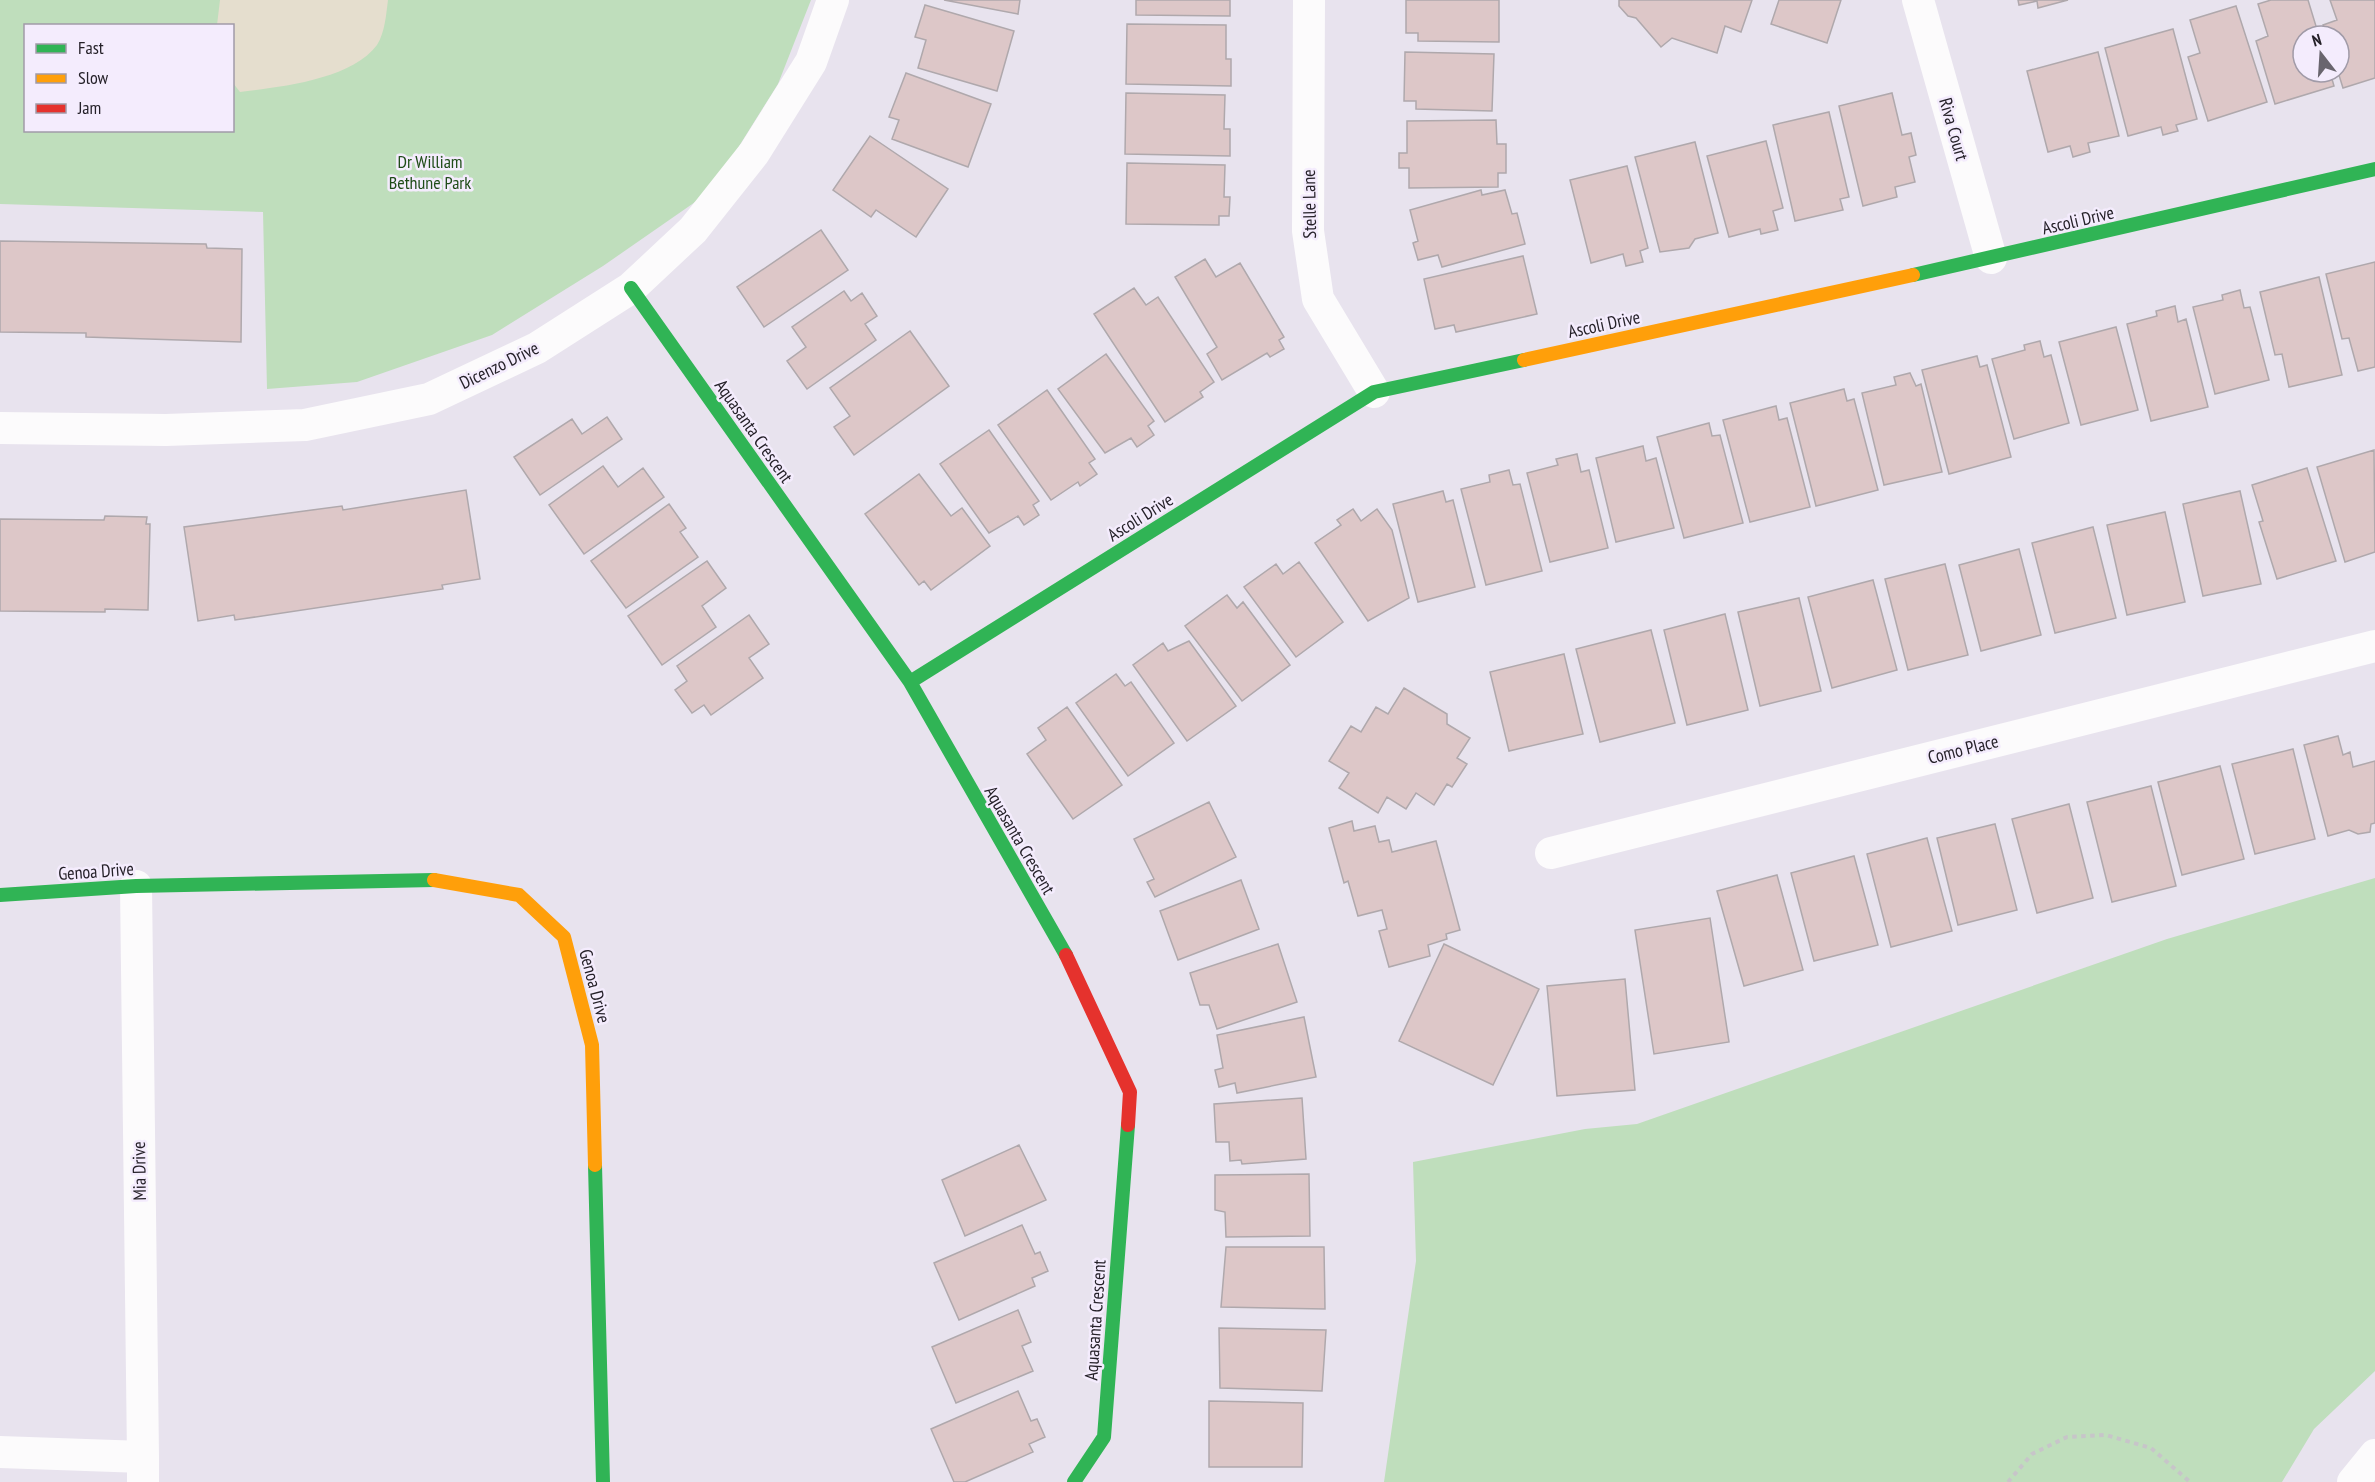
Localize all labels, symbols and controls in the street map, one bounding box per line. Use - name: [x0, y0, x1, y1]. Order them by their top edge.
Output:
- legend: [24, 24, 234, 132]
- north arrow: [2291, 24, 2351, 84]
- text: N: [2310, 29, 2324, 50]
- text: Fast: [78, 36, 104, 59]
- text: Slow: [78, 66, 109, 89]
- street label: Riva Court: [1934, 95, 1974, 163]
- text: Jam: [77, 96, 101, 119]
- park label: Dr William Bethune Park: [389, 150, 471, 194]
- street label: Stelle Lane: [1297, 169, 1321, 239]
- street label: Ascoli Drive: [2040, 201, 2116, 239]
- street label: Ascoli Drive: [1566, 305, 1642, 343]
- street label: Dicenzo Drive: [456, 336, 542, 394]
- street label: Aquasanta Crescent: [710, 375, 798, 487]
- street label: Ascoli Drive: [1103, 488, 1177, 546]
- street label: Como Place: [1925, 729, 2001, 769]
- street label: Aquasanta Crescent: [980, 782, 1060, 898]
- street label: Genoa Drive: [57, 857, 135, 885]
- street label: Genoa Drive: [574, 946, 616, 1026]
- street label: Mia Drive: [127, 1141, 151, 1201]
- street label: Aquasanta Crescent: [1079, 1259, 1111, 1381]

